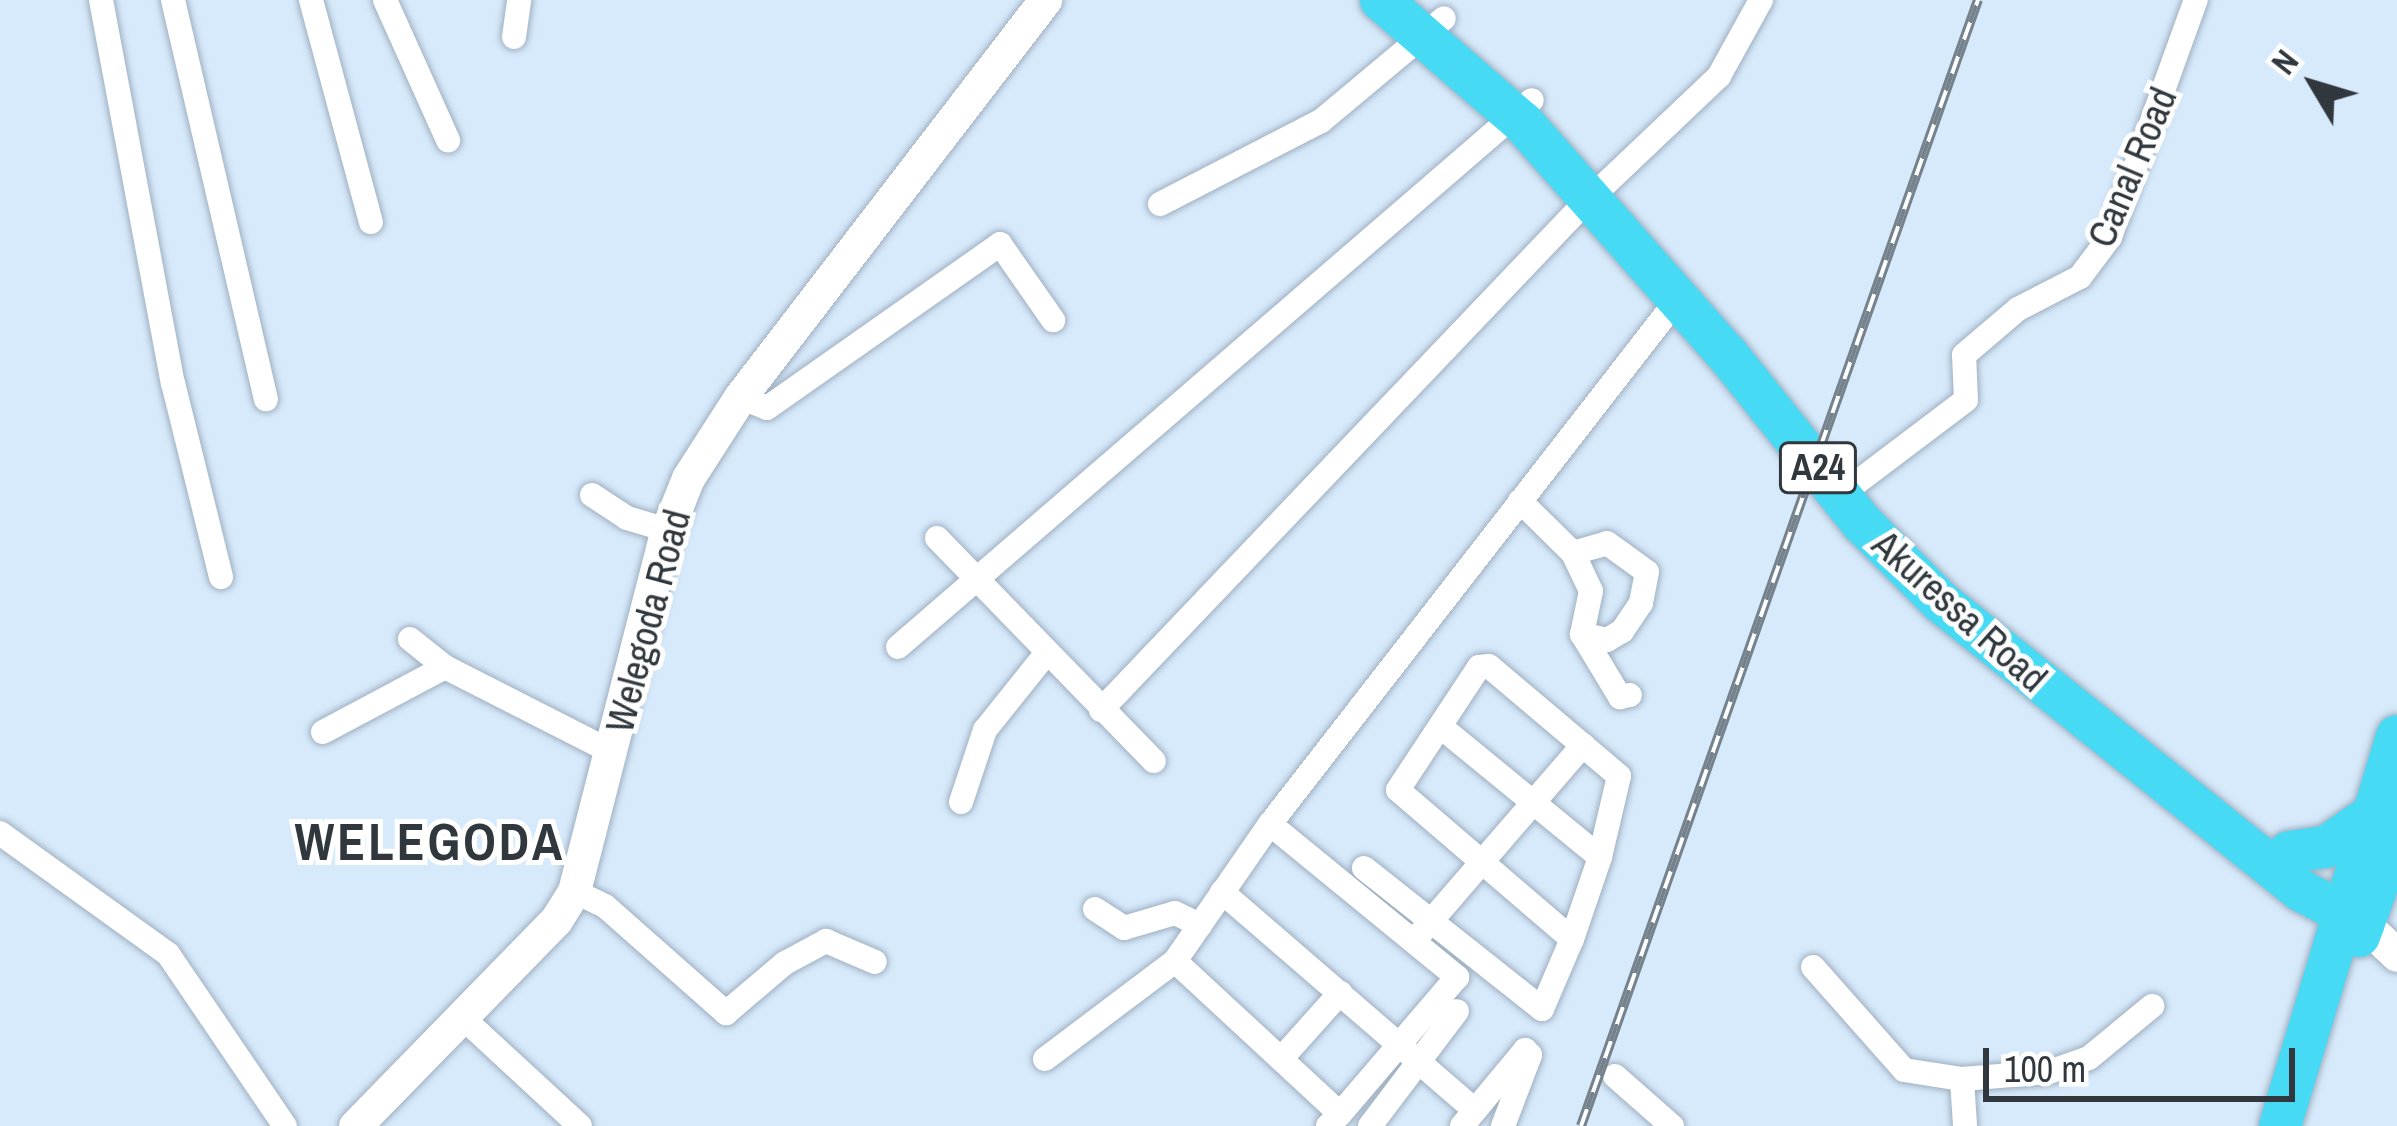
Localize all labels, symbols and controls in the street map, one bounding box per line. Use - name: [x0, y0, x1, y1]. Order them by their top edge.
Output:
- north arrow: [2253, 24, 2373, 144]
- text: N: [2261, 41, 2308, 83]
- street label: Canal Road: [2077, 80, 2187, 254]
- road number: A24: [1776, 438, 1860, 498]
- street label: Welegoda Road: [596, 504, 700, 738]
- street label: Akuressa Road: [1863, 520, 2057, 702]
- district label: WELEGODA: [295, 811, 565, 873]
- scale bar: [1989, 1024, 2301, 1098]
- text: 100 m: [2004, 1045, 2086, 1093]

